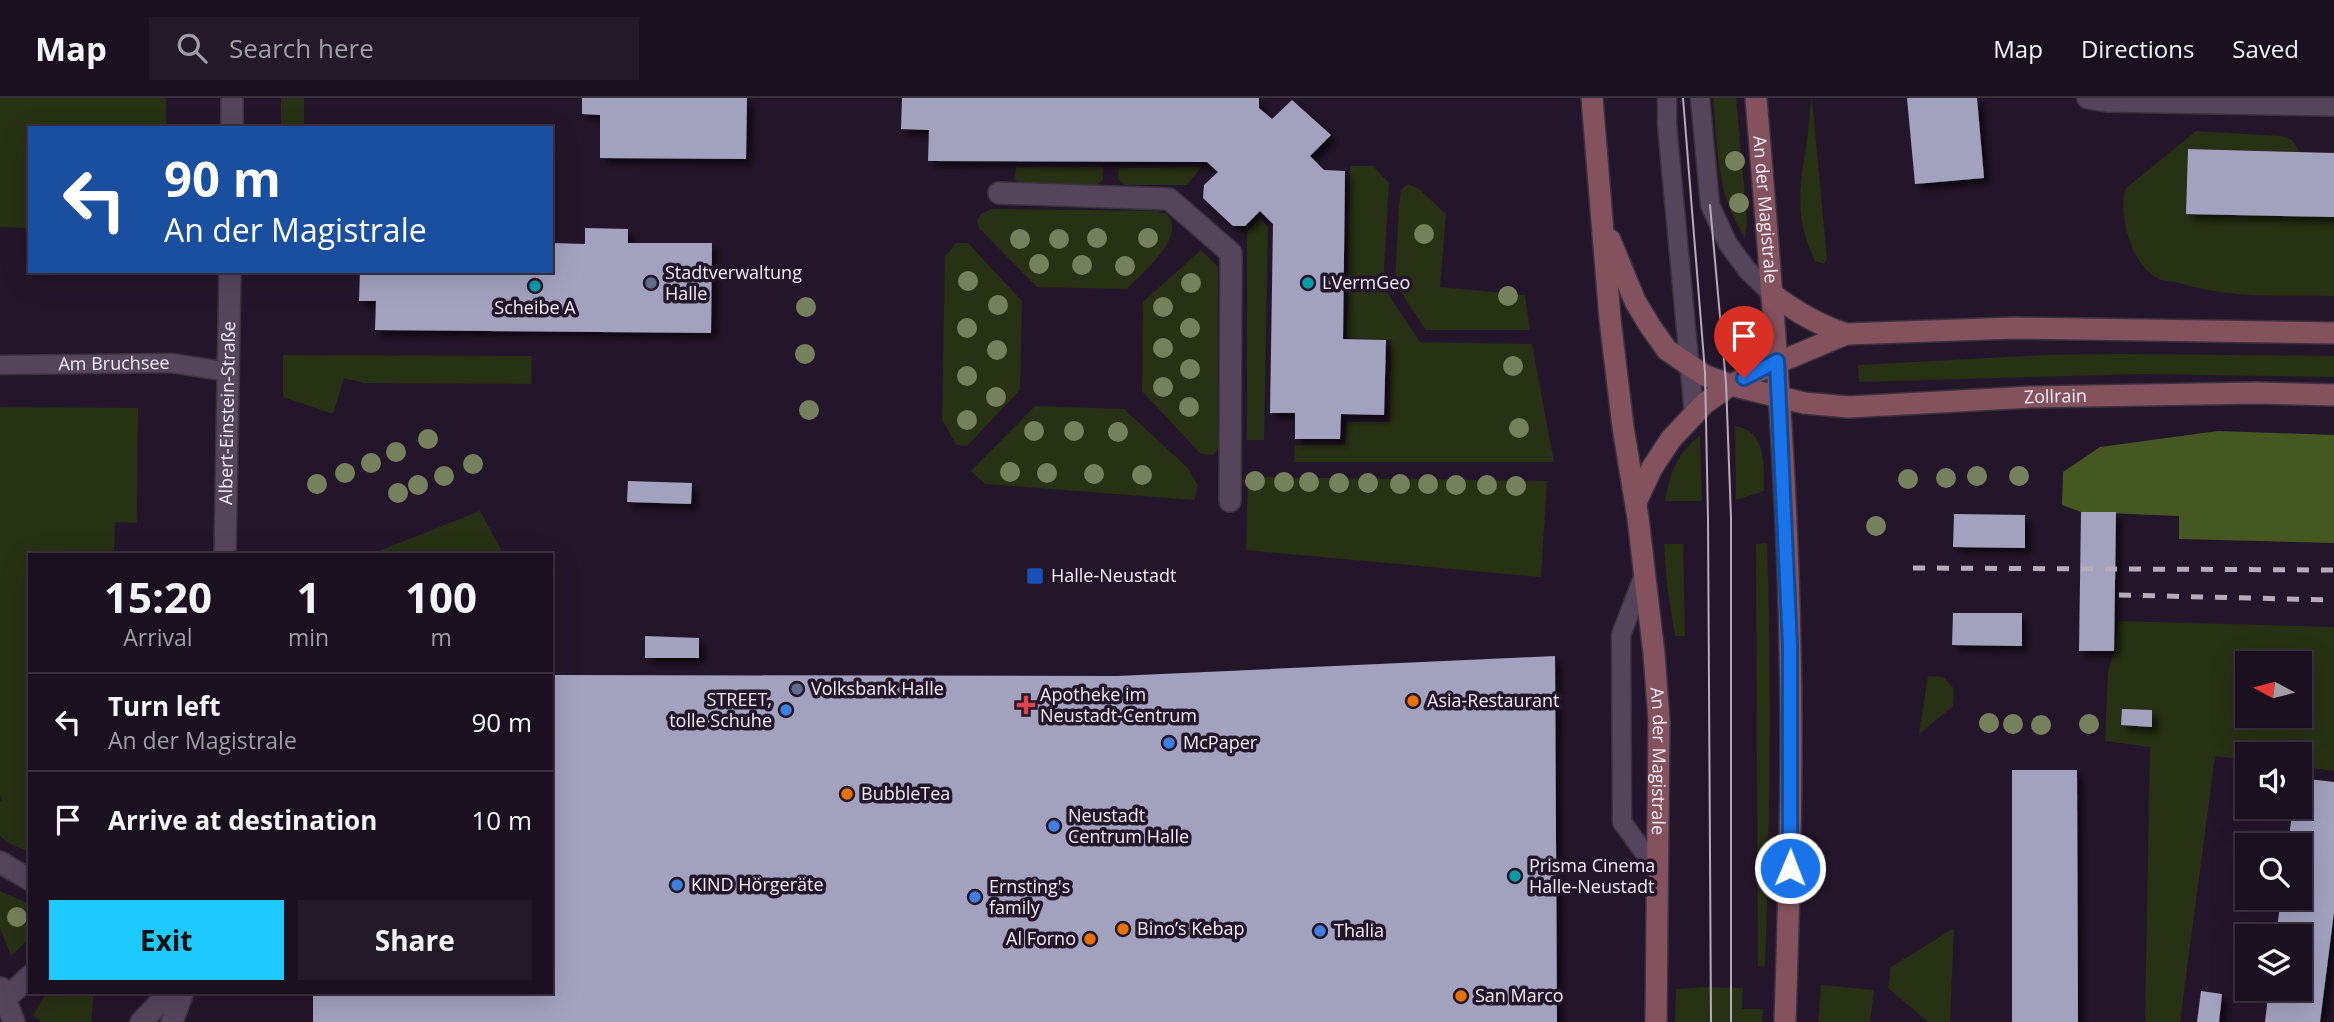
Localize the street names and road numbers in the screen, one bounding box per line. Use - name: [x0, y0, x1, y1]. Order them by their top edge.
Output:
- street label: An der Magistrale: [1748, 135, 1784, 284]
- street label: Albert-Einstein-Straße: [213, 321, 240, 505]
- street label: Am Bruchsee: [58, 350, 170, 375]
- street label: Zollrain: [2023, 383, 2087, 408]
- street label: An der Magistrale: [1646, 686, 1672, 835]

